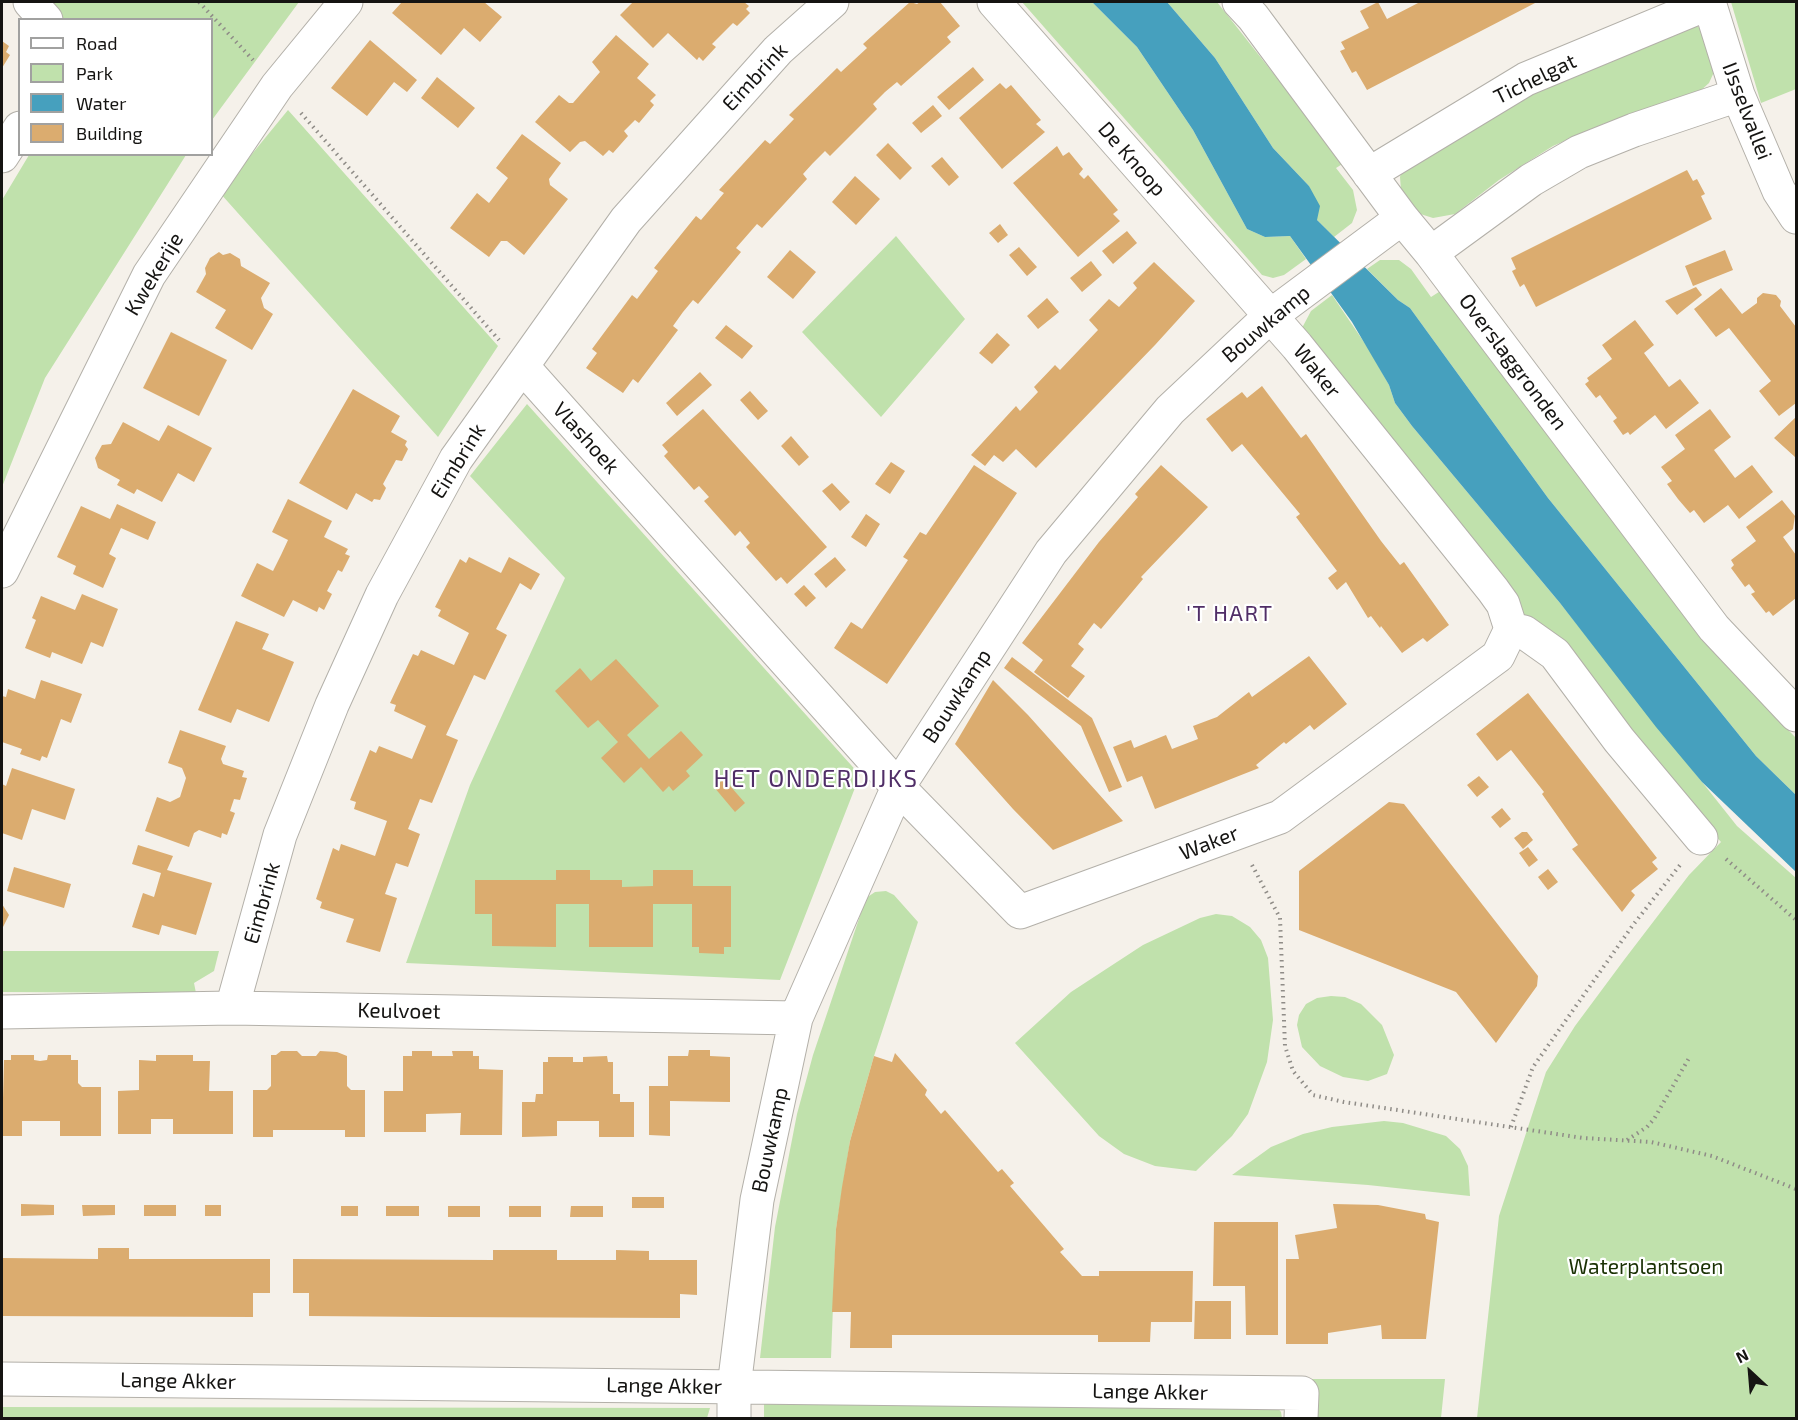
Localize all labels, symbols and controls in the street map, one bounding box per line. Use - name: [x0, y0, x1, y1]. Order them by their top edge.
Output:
- legend: [18, 18, 213, 156]
- text: Road: [76, 32, 117, 54]
- street label: Eimbrink: [717, 38, 793, 116]
- street label: Tichelgat: [1490, 48, 1580, 110]
- street label: IJsselvallei: [1717, 59, 1777, 163]
- text: Park: [76, 62, 113, 84]
- text: Water: [76, 92, 126, 114]
- street label: De Knoop: [1093, 117, 1171, 201]
- text: Building: [76, 122, 143, 144]
- street label: Kwekerije: [119, 228, 189, 320]
- street label: Bouwkamp: [1217, 280, 1315, 368]
- street label: Overslaggronden: [1453, 289, 1573, 435]
- street label: Waker: [1288, 339, 1346, 403]
- street label: Vlashoek: [547, 397, 625, 479]
- street label: Eimbrink: [425, 419, 491, 503]
- district label: 'T HART: [1186, 601, 1274, 627]
- street label: Bouwkamp: [917, 644, 997, 748]
- district label: HET ONDERDIJKS: [714, 765, 918, 793]
- street label: Waker: [1176, 820, 1242, 866]
- street label: Eimbrink: [238, 859, 286, 947]
- street label: Keulvoet: [357, 998, 441, 1024]
- street label: Bouwkamp: [747, 1085, 793, 1195]
- park label: Waterplantsoen: [1568, 1254, 1724, 1280]
- north arrow: [1720, 1342, 1780, 1402]
- text: N: [1733, 1344, 1751, 1366]
- street label: Lange Akker: [120, 1367, 236, 1395]
- street label: Lange Akker: [606, 1372, 722, 1400]
- street label: Lange Akker: [1092, 1378, 1208, 1406]

